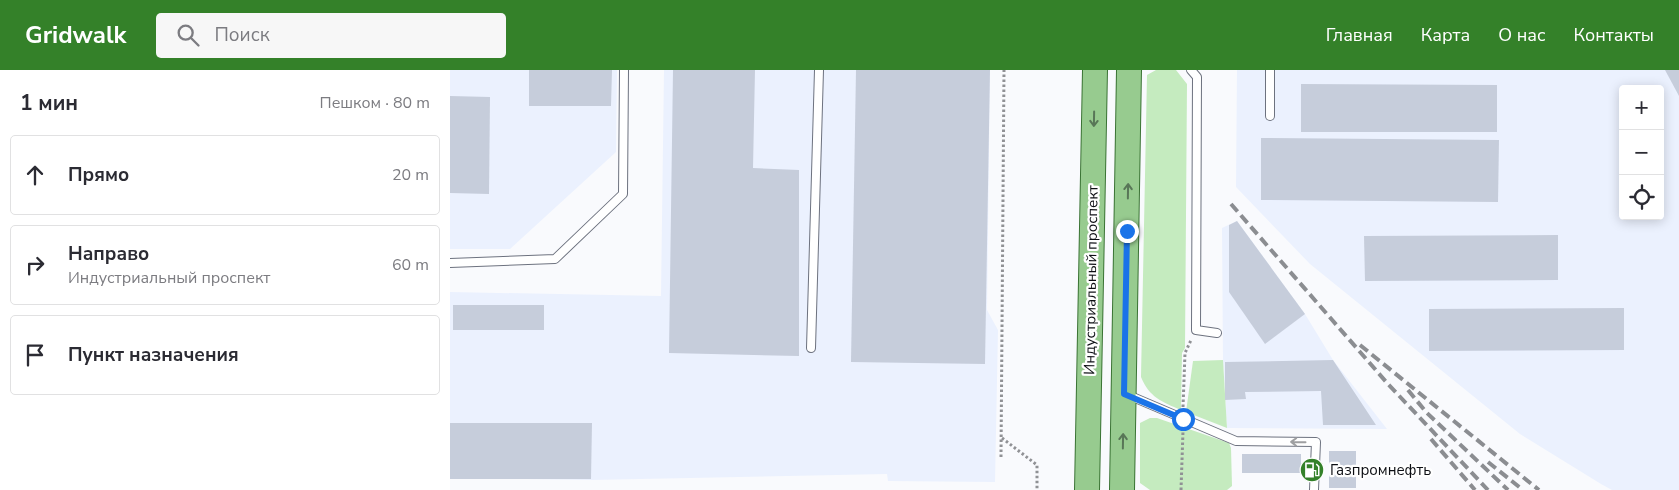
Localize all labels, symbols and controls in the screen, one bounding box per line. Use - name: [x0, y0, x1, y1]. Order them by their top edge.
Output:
- search box: [156, 13, 506, 58]
- text: Gridwalk: [25, 19, 126, 51]
- icon: search: [174, 21, 202, 49]
- text: Поиск: [214, 22, 270, 48]
- text: Главная: [1326, 23, 1393, 47]
- text: Карта: [1421, 23, 1470, 47]
- text: О нас: [1498, 23, 1546, 47]
- text: Контакты: [1574, 23, 1654, 47]
- map controls: [1619, 85, 1664, 220]
- button: +: [1619, 85, 1664, 130]
- text: 1 мин: [20, 89, 78, 117]
- text: Пешком · 80 m: [320, 92, 430, 114]
- one-way arrow: [1089, 110, 1099, 126]
- button: −: [1619, 130, 1664, 175]
- icon: ahead: [21, 161, 49, 189]
- text: Прямо: [68, 162, 129, 188]
- text: 20 m: [392, 164, 429, 186]
- button: locate: [1619, 175, 1664, 220]
- one-way arrow: [1123, 184, 1133, 200]
- street label: Индустриальный проспект: [1079, 185, 1103, 375]
- route end: [1116, 220, 1139, 243]
- text: Направо: [68, 241, 149, 267]
- icon: right: [21, 251, 49, 279]
- text: 60 m: [392, 254, 429, 276]
- text: Индустриальный проспект: [68, 267, 270, 289]
- icon: arrive: [21, 341, 49, 369]
- text: Пункт назначения: [68, 342, 239, 368]
- route start: [1172, 408, 1195, 431]
- one-way arrow: [1119, 434, 1128, 450]
- one-way arrow: [1290, 437, 1306, 446]
- fuel station icon: Газпромнефть: [1299, 457, 1325, 483]
- place label: Газпромнефть: [1330, 460, 1431, 480]

